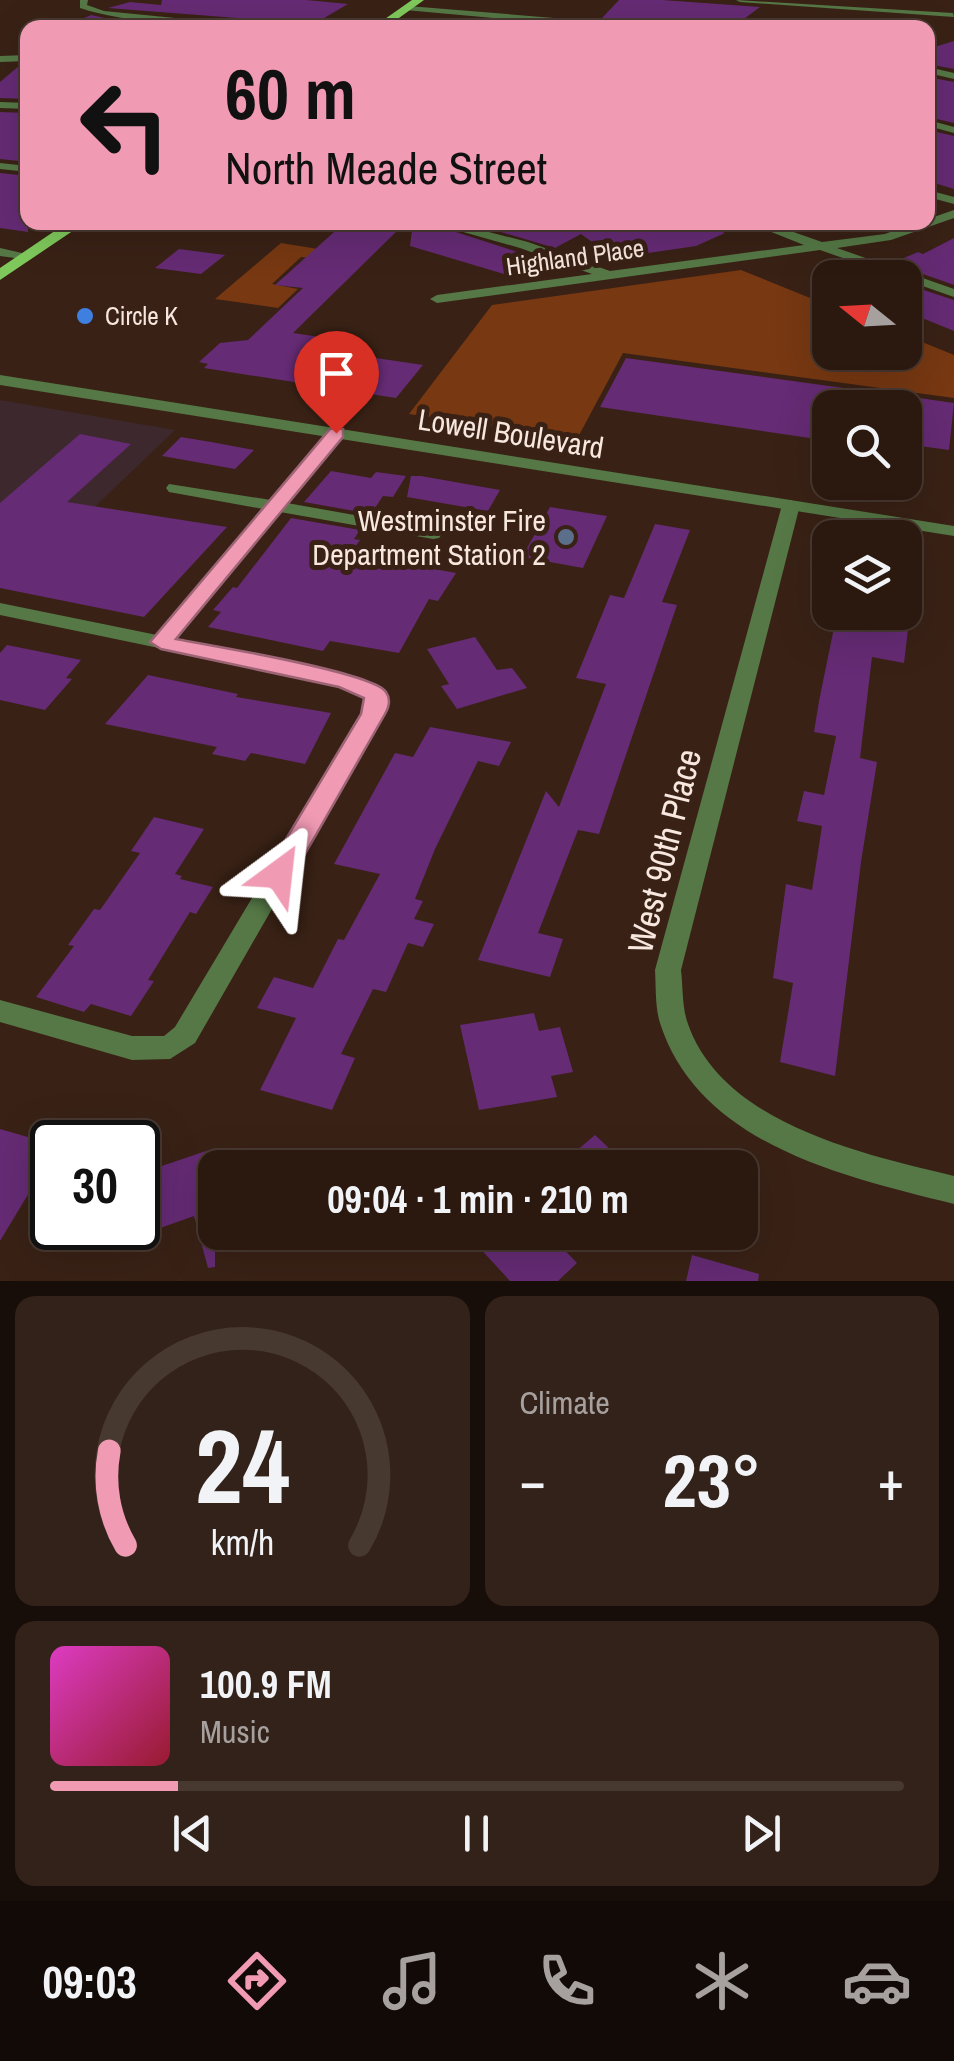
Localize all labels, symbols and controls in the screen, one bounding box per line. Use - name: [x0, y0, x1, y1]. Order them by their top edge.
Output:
- text: 60 m: [225, 47, 356, 141]
- icon: left: [60, 60, 190, 190]
- text: North Meade Street: [225, 137, 547, 198]
- street label: Highland Place: [504, 230, 646, 284]
- north arrow: [812, 260, 922, 370]
- map controls: [812, 260, 922, 630]
- place label: Circle K: [105, 299, 178, 333]
- marker: Circle K: [74, 305, 96, 327]
- pin: [294, 331, 379, 434]
- icon: arrive: [309, 346, 364, 401]
- button: search: [812, 390, 922, 500]
- street label: Lowell Boulevard: [415, 399, 607, 467]
- place label: Westminster Fire Department Station 2: [312, 500, 546, 574]
- button: layers: [812, 520, 922, 630]
- marker: Westminster Fire Department Station 2: [555, 526, 577, 548]
- street label: West 90th Place: [616, 744, 712, 958]
- position arrow: [227, 822, 331, 926]
- speed limit sign: 30: [30, 1120, 160, 1250]
- text: 09:04 · 1 min · 210 m: [327, 1174, 629, 1225]
- text: Climate: [520, 1381, 610, 1424]
- text: 24: [195, 1395, 290, 1535]
- text: 23°: [663, 1429, 761, 1530]
- text: −: [520, 1443, 546, 1517]
- text: +: [878, 1443, 904, 1517]
- text: km/h: [210, 1518, 274, 1566]
- text: 100.9 FM: [200, 1659, 332, 1710]
- text: Music: [200, 1710, 270, 1753]
- icon: previous: [165, 1806, 220, 1861]
- icon: pause: [449, 1806, 504, 1861]
- icon: next: [734, 1806, 789, 1861]
- icon: directions: [222, 1946, 292, 2016]
- icon: music: [377, 1946, 447, 2016]
- icon: phone: [532, 1946, 602, 2016]
- icon: climate: [687, 1946, 757, 2016]
- icon: car: [842, 1946, 912, 2016]
- text: 09:03: [42, 1951, 137, 2012]

